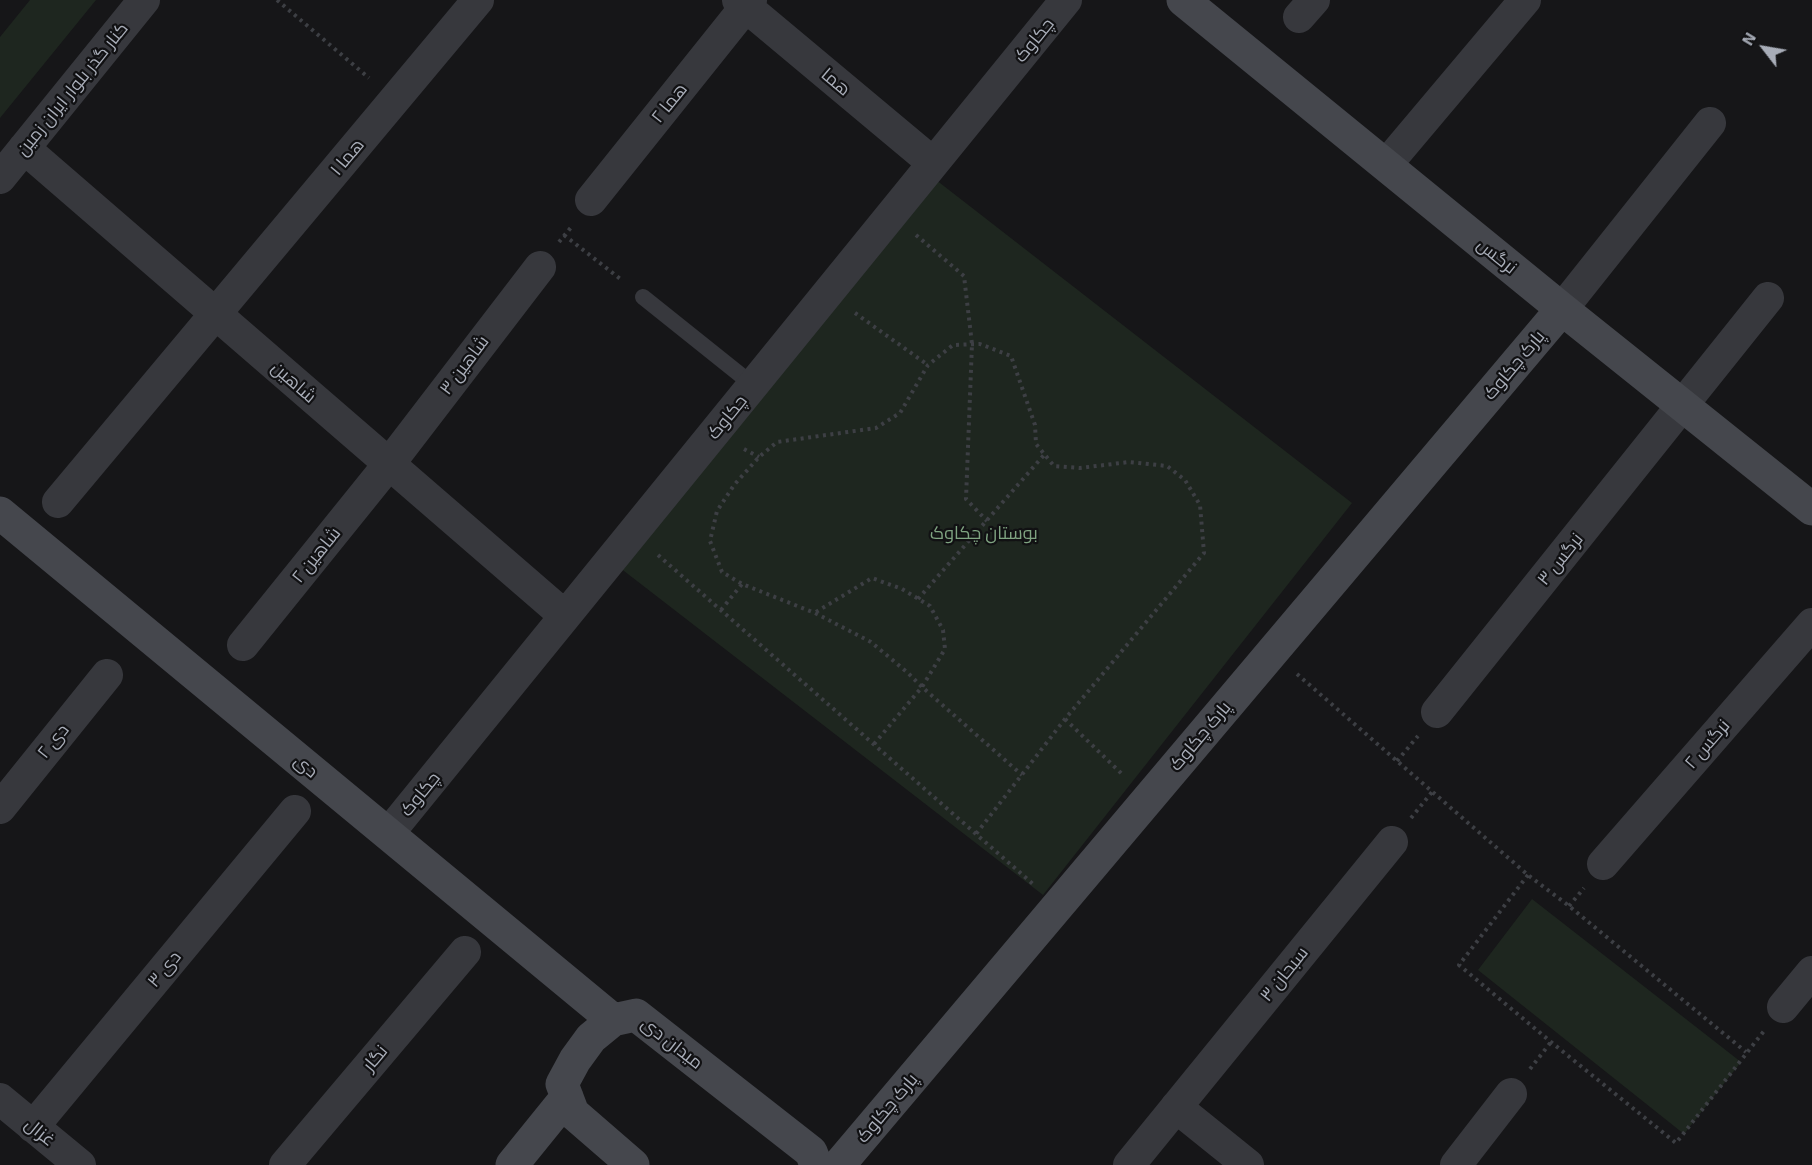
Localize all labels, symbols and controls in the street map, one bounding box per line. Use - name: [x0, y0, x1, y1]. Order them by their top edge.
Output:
- street label: چکاوک: [1010, 13, 1058, 67]
- street label: کنار گذر بلوار ایران زمین: [12, 18, 132, 160]
- north arrow: [1734, 18, 1794, 78]
- text: N: [1737, 29, 1759, 48]
- street label: هما: [817, 64, 855, 100]
- street label: هما ۲: [646, 79, 692, 127]
- street label: هما ۱: [325, 134, 369, 180]
- street label: نرگس: [1473, 234, 1521, 278]
- street label: پارک چکاوک: [1479, 326, 1549, 404]
- street label: شاهین ۳: [435, 331, 493, 399]
- street label: شاهین: [267, 357, 321, 407]
- street label: چکاوک: [703, 390, 751, 444]
- park label: بوستان چکاوک: [930, 522, 1038, 544]
- street label: شاهین ۲: [287, 523, 345, 587]
- street label: نرگس ۳: [1532, 529, 1588, 589]
- street label: پارک چکاوک: [1165, 697, 1235, 775]
- street label: نرگس ۲: [1680, 715, 1734, 773]
- street label: دی ۲: [33, 719, 73, 763]
- street label: دی: [290, 750, 322, 782]
- street label: چکاوک: [396, 767, 444, 821]
- street label: سبحان ۳: [1255, 942, 1313, 1006]
- street label: دی ۳: [143, 946, 185, 992]
- street label: میدان دی: [637, 1012, 707, 1074]
- street label: نگار: [358, 1040, 392, 1076]
- street label: پارک چکاوک: [852, 1069, 922, 1147]
- street label: غزال: [20, 1113, 60, 1151]

